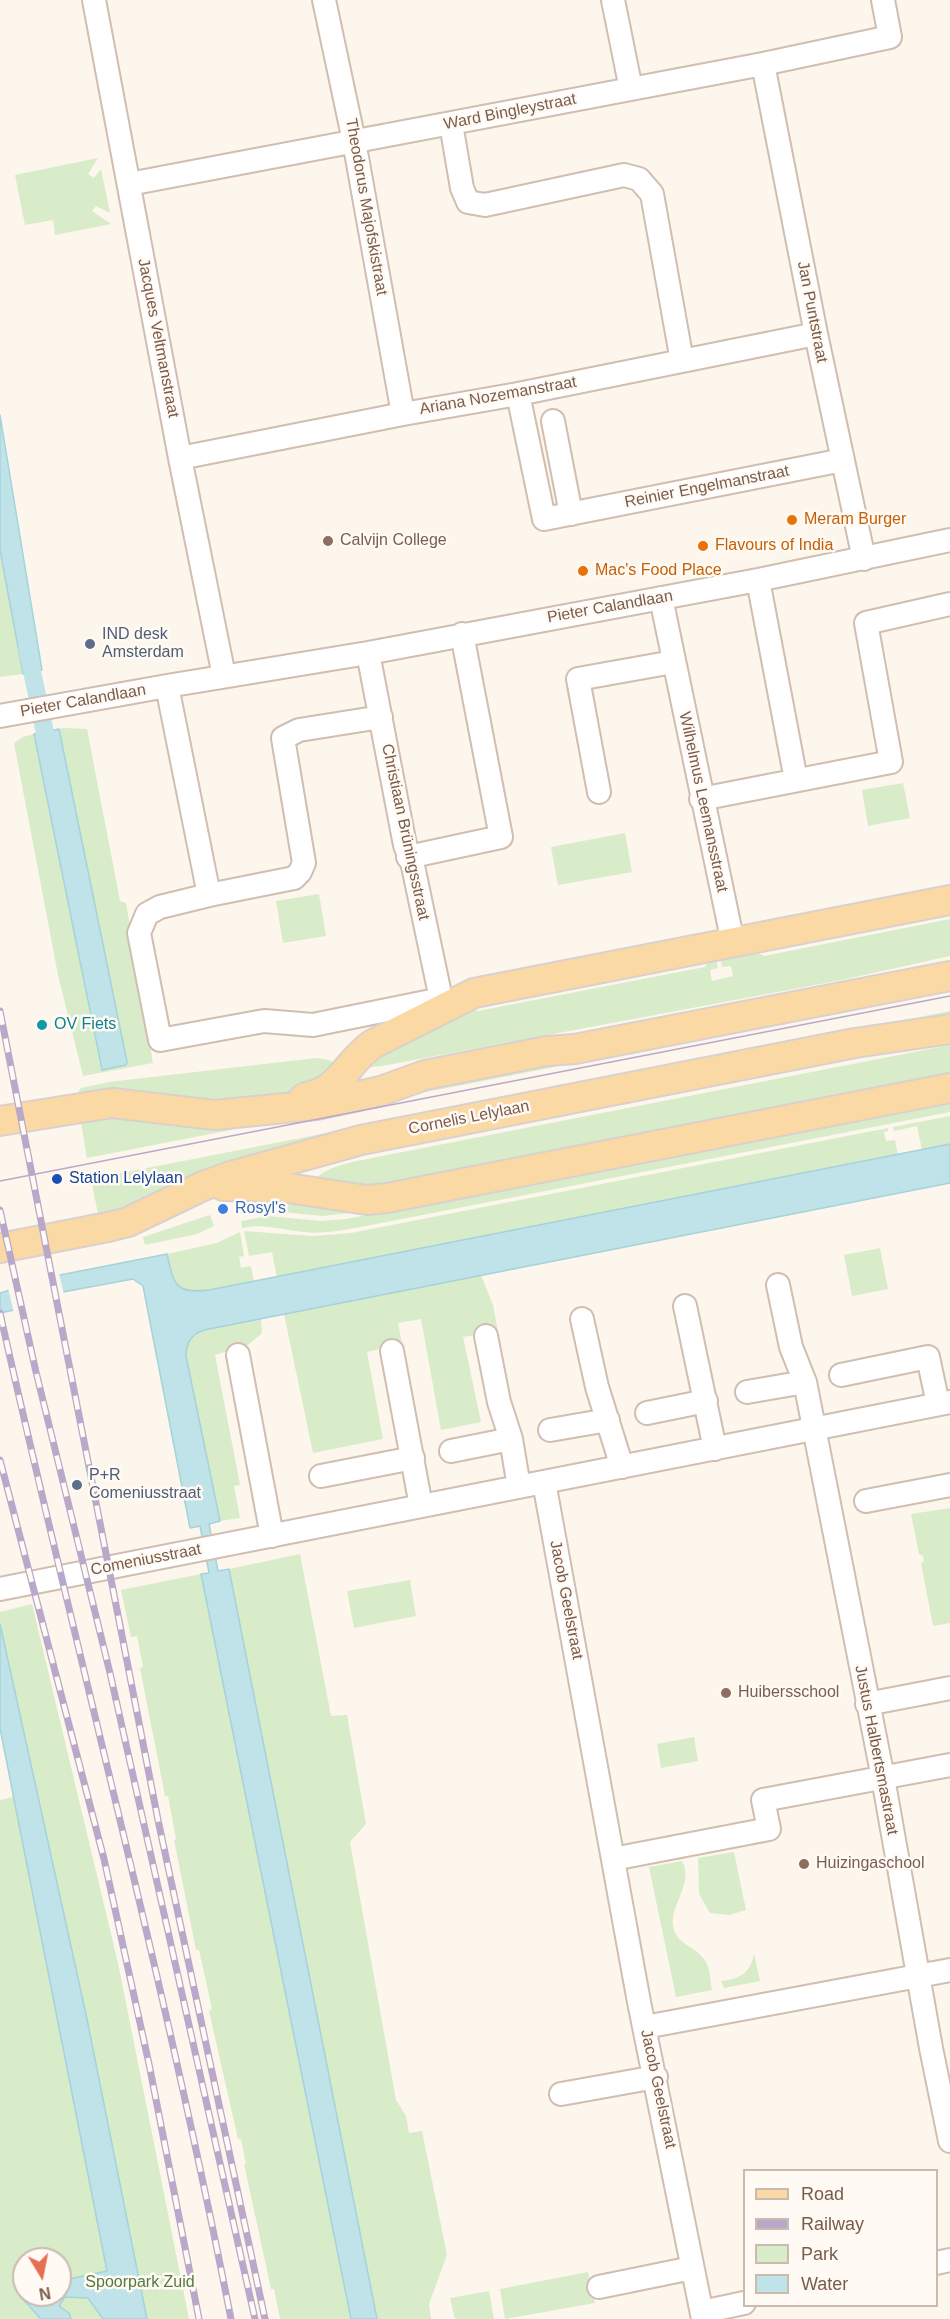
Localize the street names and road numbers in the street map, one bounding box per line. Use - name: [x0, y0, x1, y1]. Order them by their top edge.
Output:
- street label: Ward Bingleystraat: [442, 90, 578, 134]
- street label: Theodorus Majofskistraat: [341, 117, 391, 297]
- street label: Jacques Veltmanstraat: [133, 257, 183, 419]
- street label: Jan Puntstraat: [793, 260, 831, 364]
- street label: Ariana Nozemanstraat: [418, 373, 578, 419]
- street label: Reinier Engelmanstraat: [623, 462, 791, 512]
- street label: Pieter Calandlaan: [546, 587, 674, 627]
- street label: Pieter Calandlaan: [19, 681, 147, 721]
- street label: Wilhelmus Leemansstraat: [674, 710, 732, 894]
- street label: Christiaan Brüningsstraat: [377, 742, 433, 922]
- street label: Cornelis Lelylaan: [407, 1097, 531, 1139]
- street label: Jacob Geelstraat: [545, 1539, 587, 1661]
- street label: Comeniusstraat: [89, 1540, 203, 1580]
- street label: Justus Halbertsmastraat: [850, 1663, 902, 1837]
- street label: Jacob Geelstraat: [636, 2028, 680, 2150]

